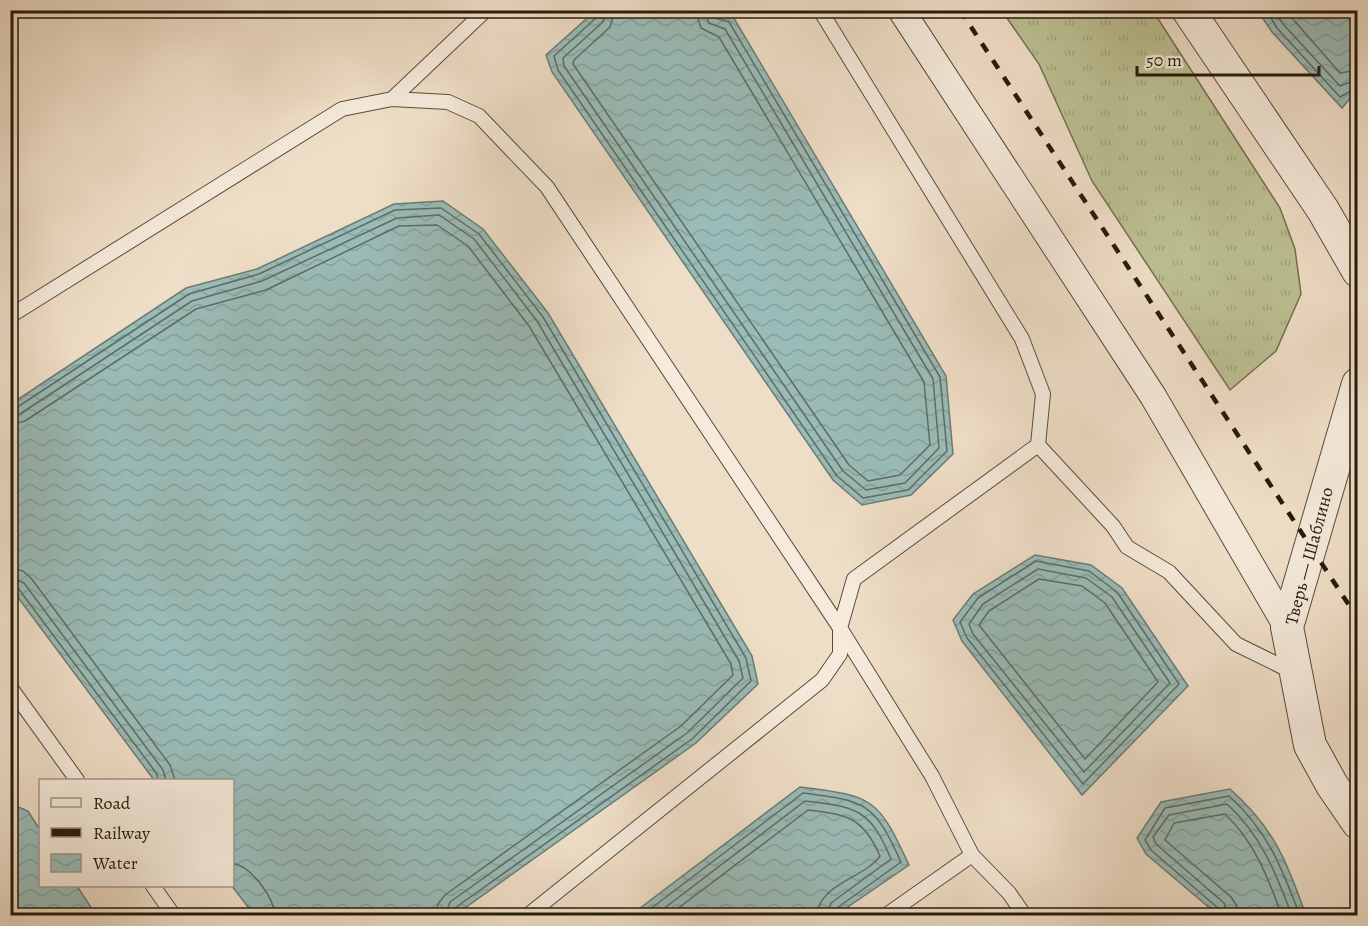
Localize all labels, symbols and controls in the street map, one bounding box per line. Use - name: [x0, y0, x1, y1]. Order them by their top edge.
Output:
- scale bar: [1137, 39, 1318, 77]
- text: 50 m: [1146, 48, 1182, 72]
- street label: Тверь — Шаблино: [1279, 484, 1339, 628]
- legend: [39, 779, 234, 887]
- text: Road: [93, 791, 131, 815]
- text: Railway: [93, 821, 151, 845]
- text: Water: [92, 851, 138, 875]

